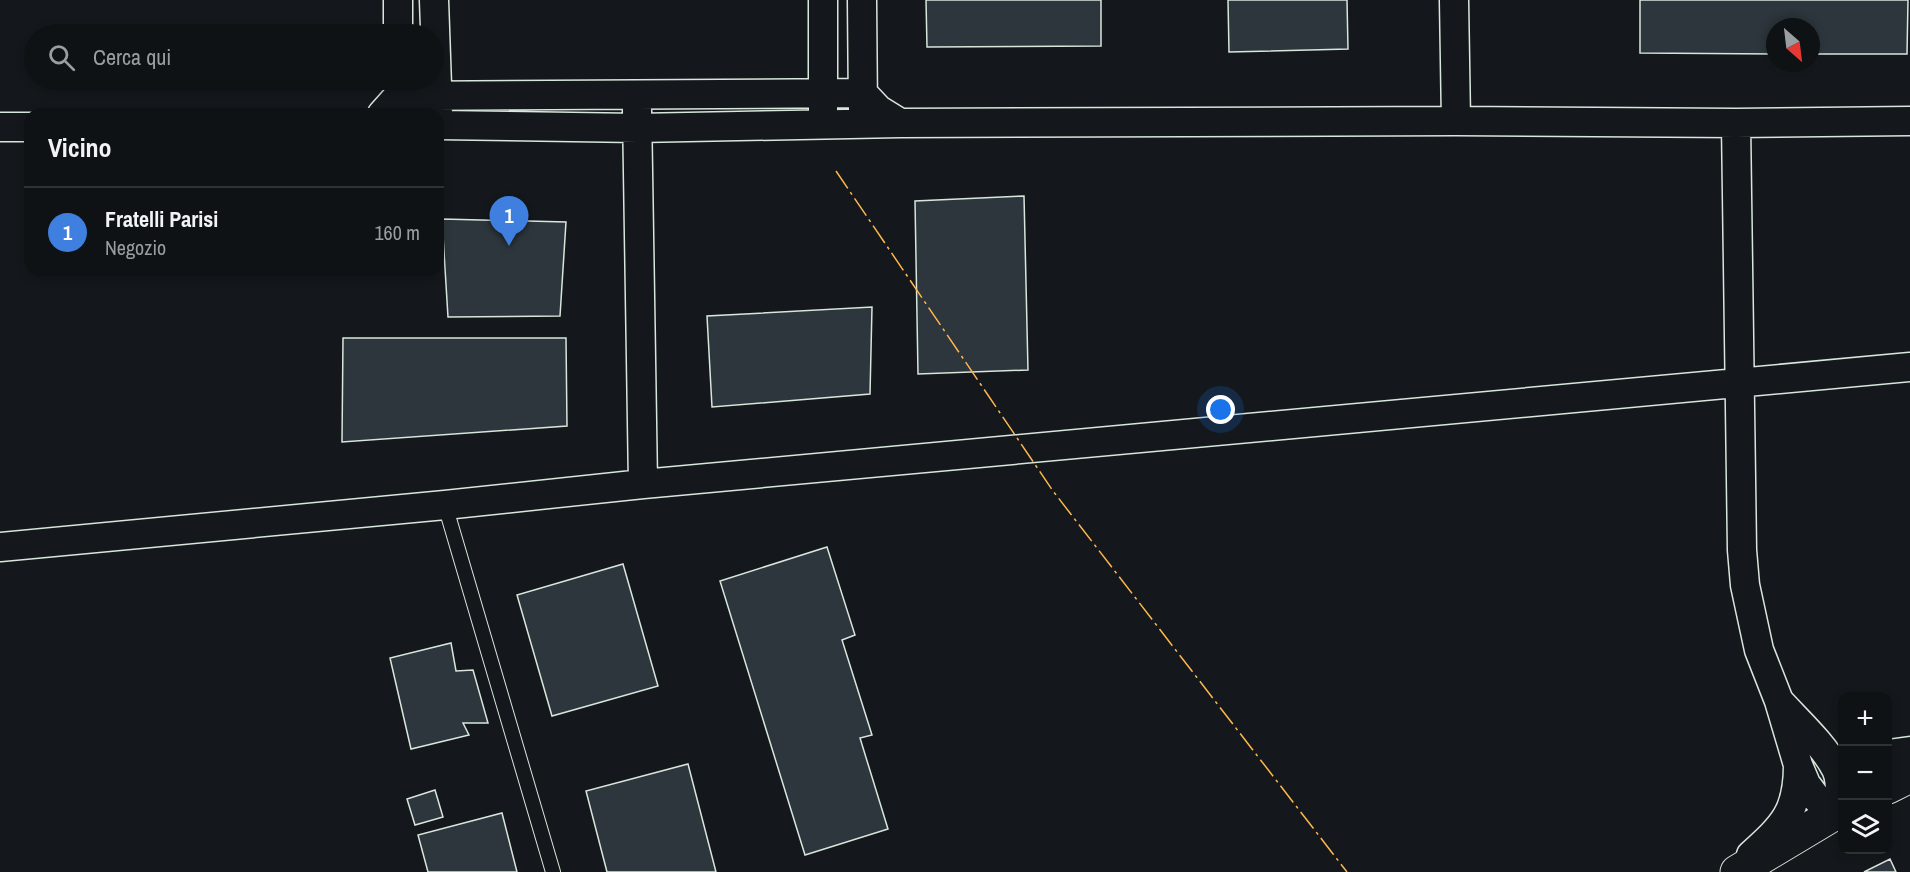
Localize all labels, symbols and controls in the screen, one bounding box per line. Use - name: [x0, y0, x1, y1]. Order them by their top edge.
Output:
- north arrow: [1766, 18, 1820, 72]
- search box: [24, 24, 444, 90]
- icon: search: [45, 41, 78, 74]
- text: Cerca qui: [93, 42, 171, 72]
- text: Vicino: [48, 130, 112, 165]
- pin: 1: [490, 196, 528, 246]
- text: Fratelli Parisi: [105, 204, 218, 234]
- text: 1: [63, 219, 72, 246]
- text: 160 m: [374, 219, 420, 246]
- text: Negozio: [105, 234, 166, 261]
- your location: [1206, 395, 1235, 424]
- map controls: [1838, 692, 1892, 854]
- button: +: [1838, 692, 1892, 746]
- button: −: [1838, 746, 1892, 800]
- button: layers: [1838, 800, 1892, 854]

